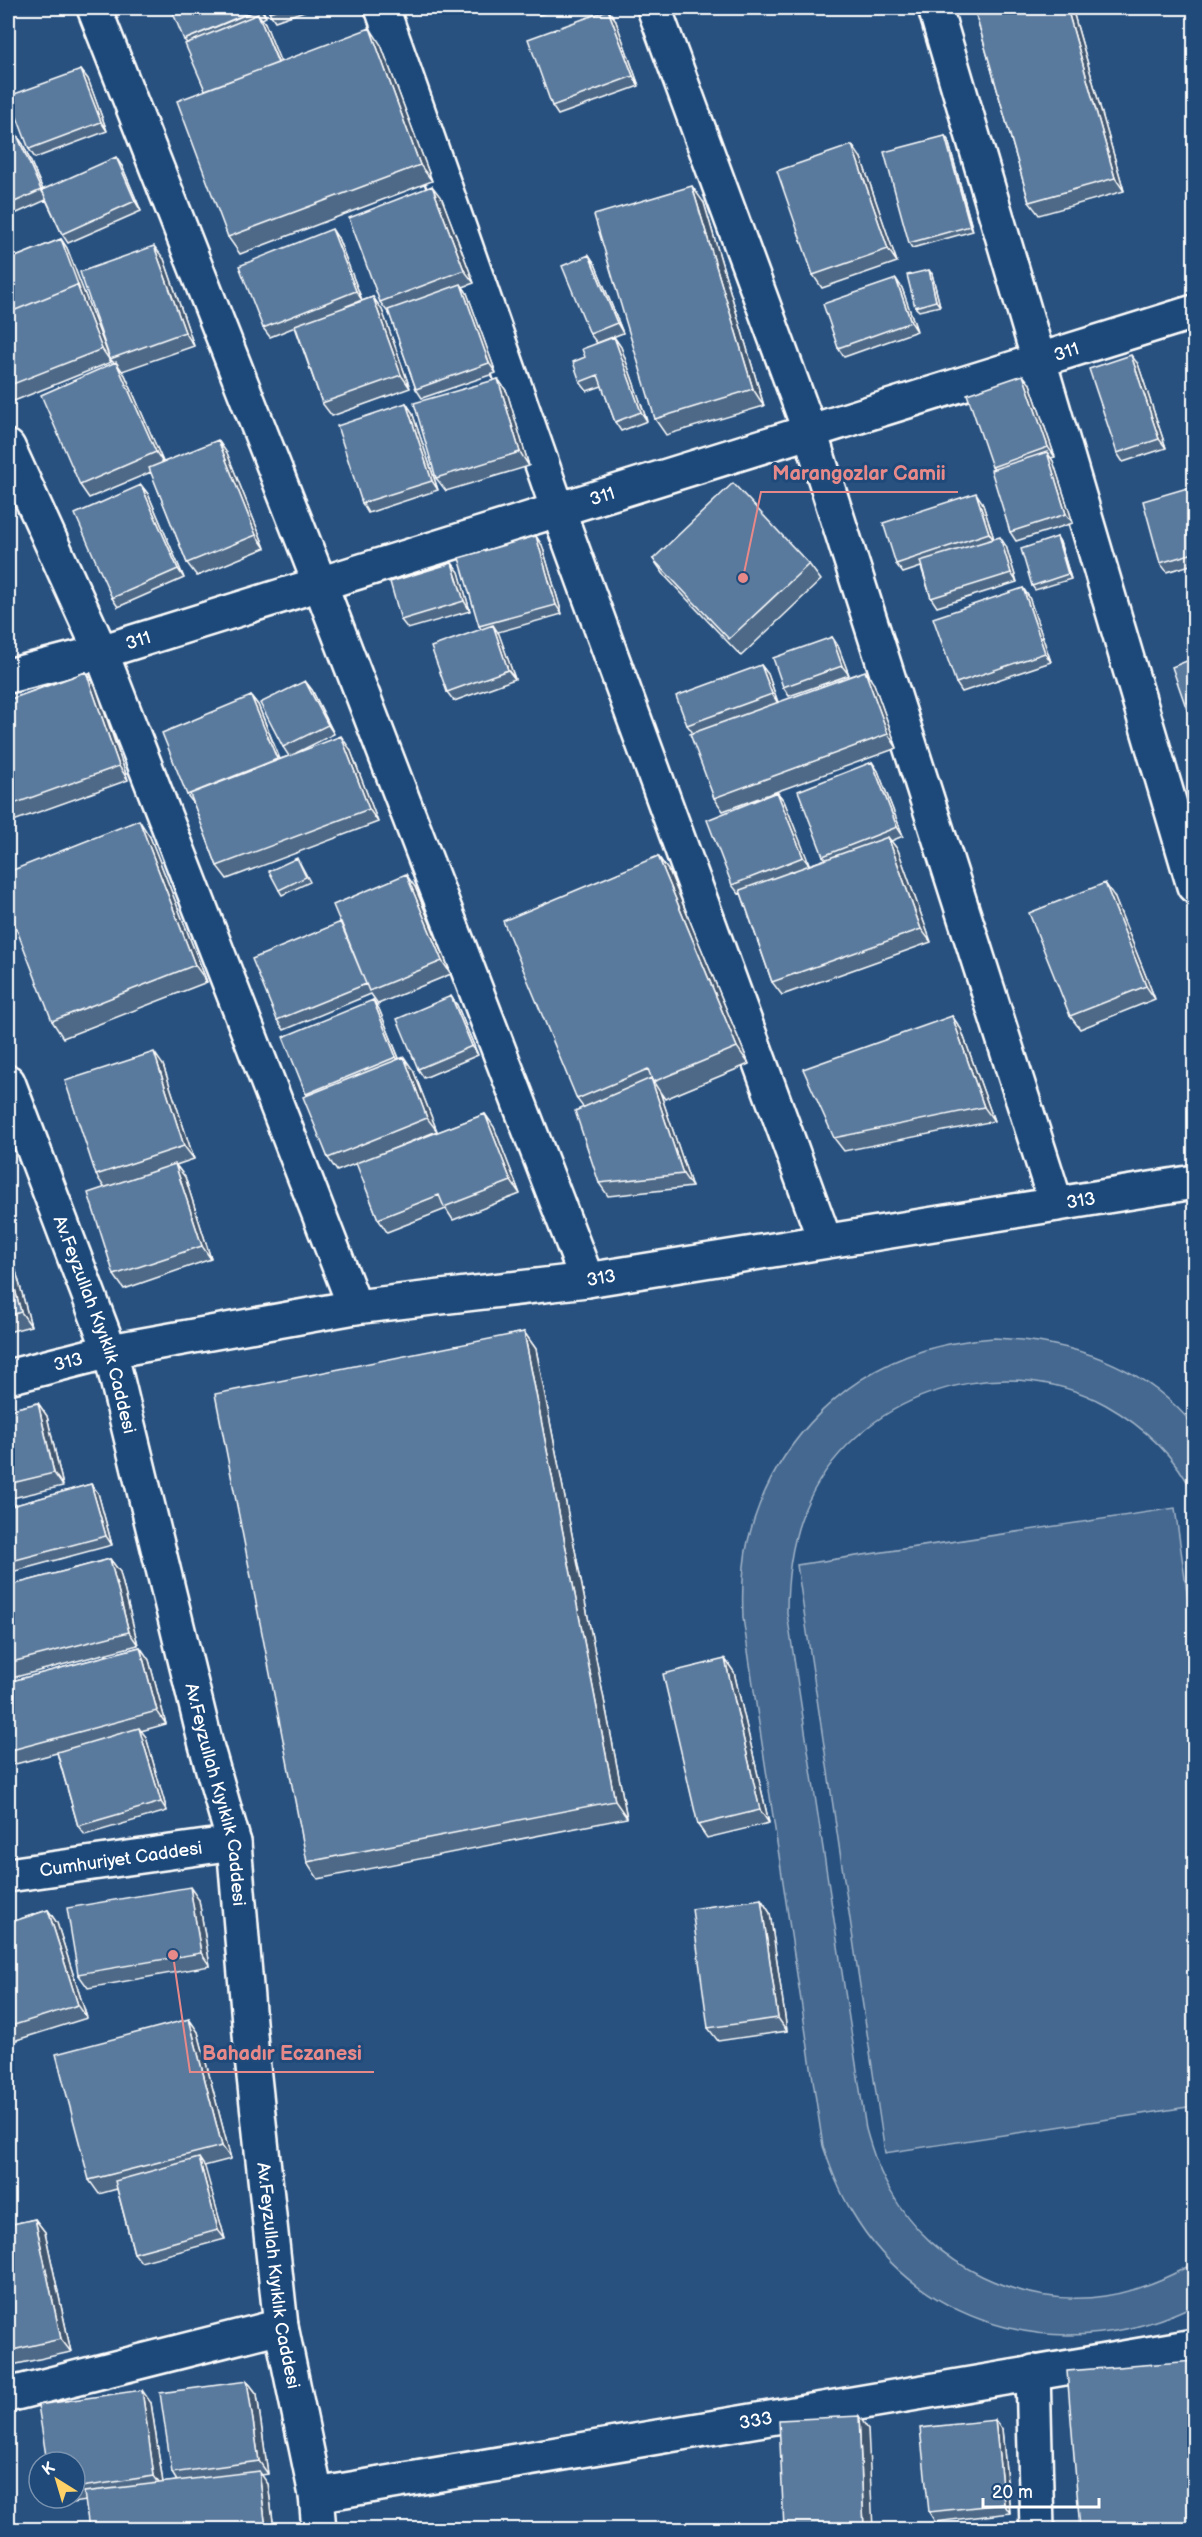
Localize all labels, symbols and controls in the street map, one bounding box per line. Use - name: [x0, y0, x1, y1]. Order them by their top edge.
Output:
- street label: 311: [1051, 338, 1081, 365]
- callout: Marangozlar Camii: [761, 454, 958, 492]
- text: Marangozlar Camii: [772, 462, 946, 486]
- street label: 311: [587, 482, 617, 510]
- street label: 311: [123, 627, 153, 654]
- street label: 313: [1065, 1188, 1097, 1213]
- street label: Av.Feyzullah Kıyıklık Caddesi: [49, 1213, 140, 1436]
- street label: 313: [585, 1265, 617, 1290]
- street label: 313: [51, 1348, 85, 1375]
- street label: Av.Feyzullah Kıyıklık Caddesi: [181, 1681, 250, 1907]
- street label: Cumhuriyet Caddesi: [38, 1837, 204, 1881]
- callout: Bahadır Eczanesi: [190, 2034, 374, 2072]
- text: Bahadır Eczanesi: [202, 2042, 362, 2066]
- street label: Av.Feyzullah Kıyıklık Caddesi: [253, 2161, 304, 2391]
- street label: 333: [738, 2407, 774, 2434]
- north arrow: [27, 2450, 87, 2510]
- text: K: [39, 2458, 59, 2480]
- scale bar: [983, 2471, 1098, 2509]
- text: 20 m: [992, 2482, 1033, 2503]

